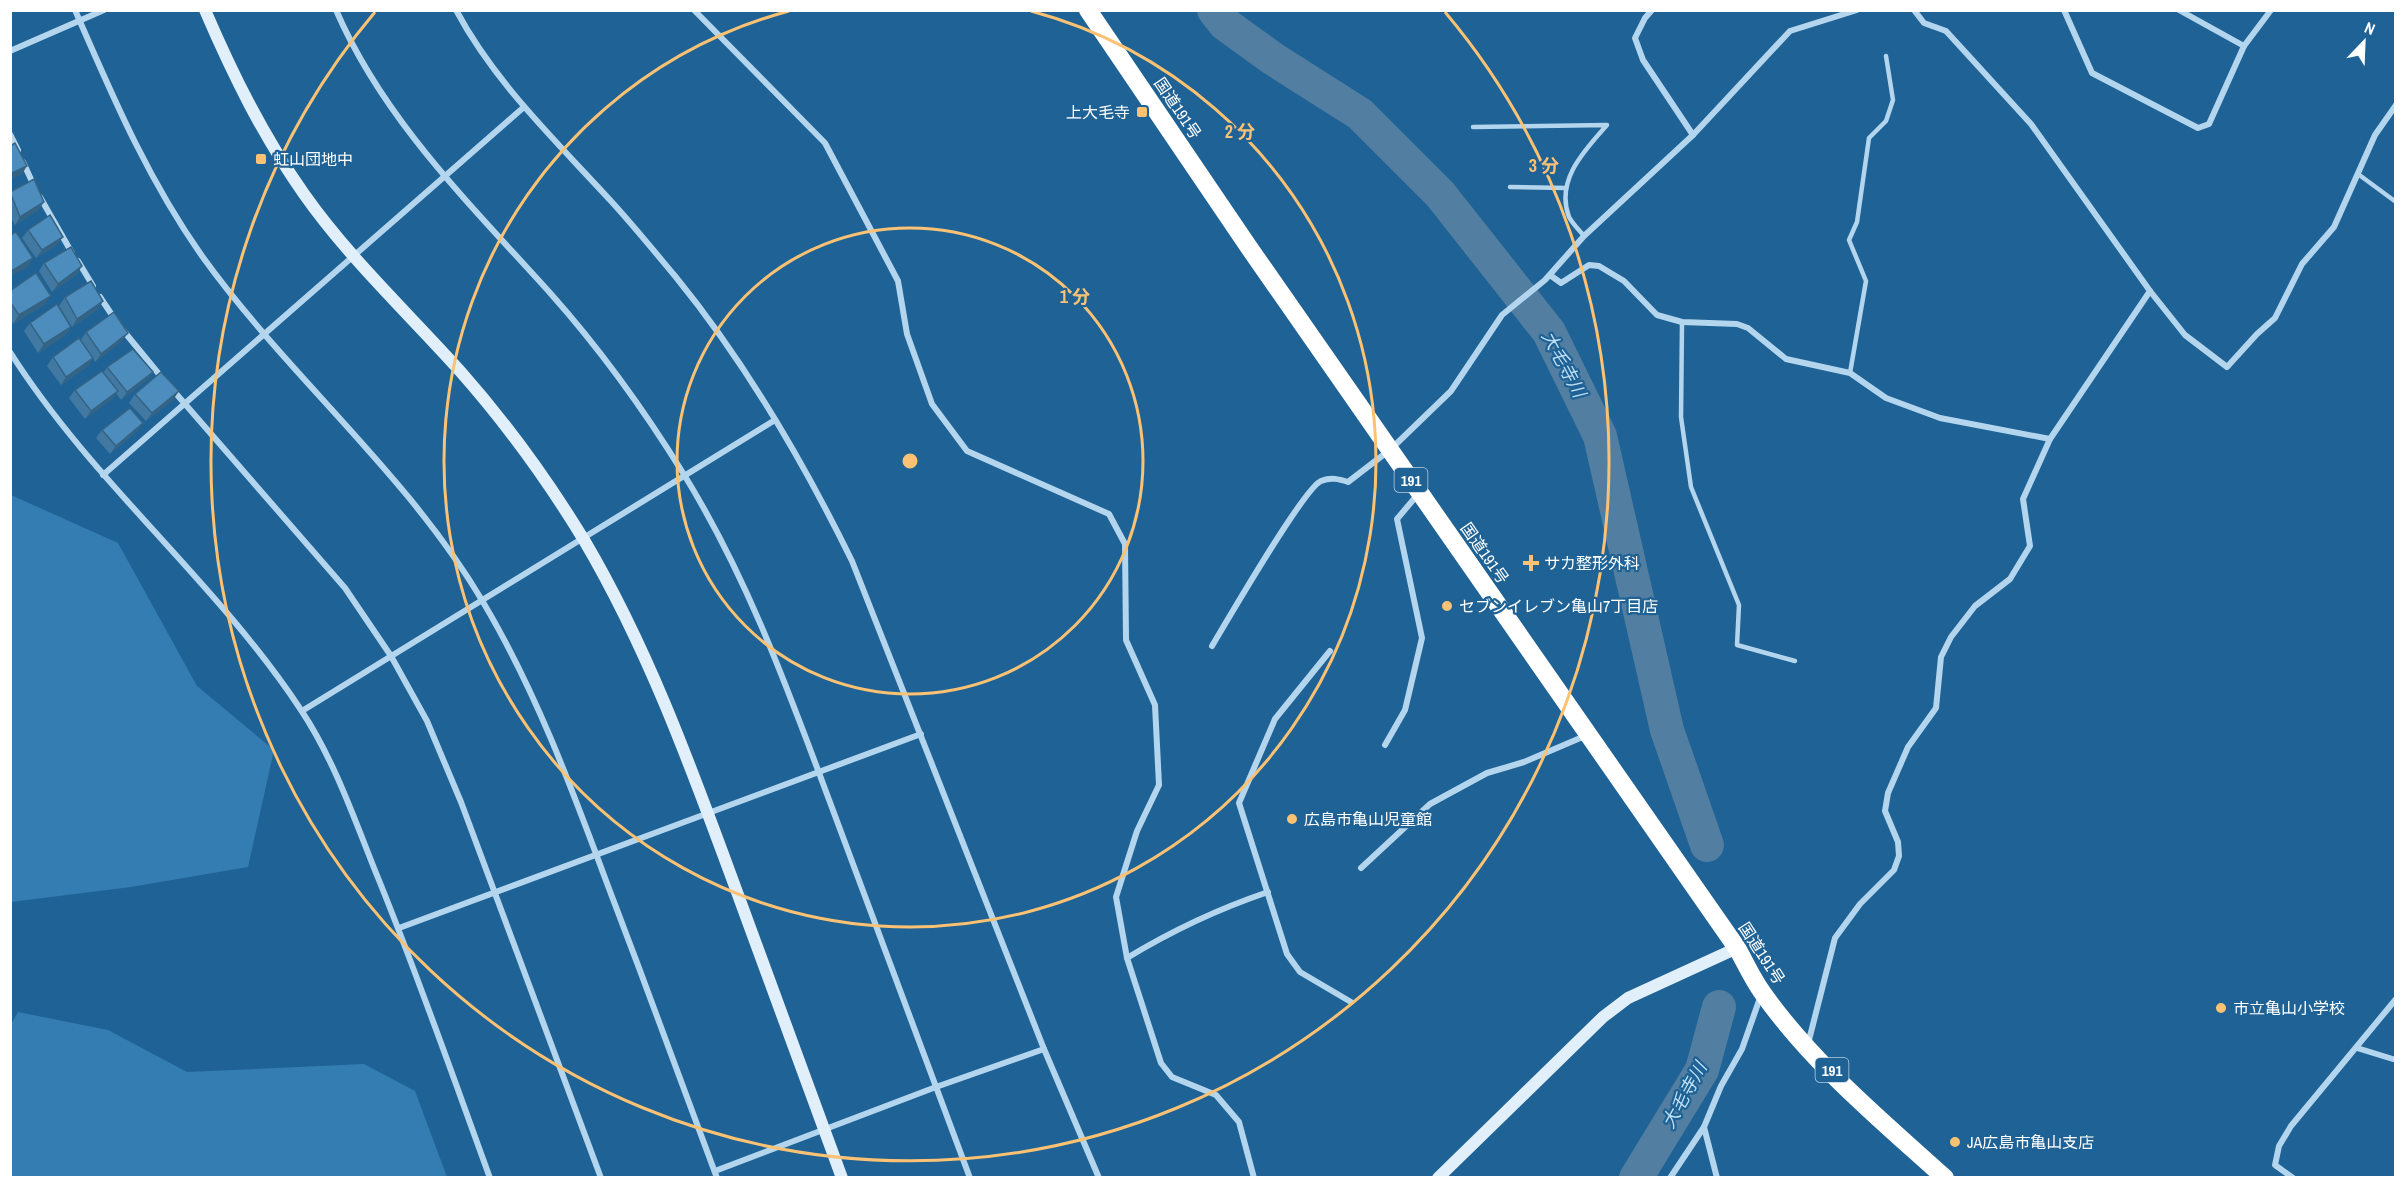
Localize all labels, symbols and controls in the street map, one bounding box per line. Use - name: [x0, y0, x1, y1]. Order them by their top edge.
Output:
- north arrow: [2334, 12, 2394, 72]
- text: N: [2361, 16, 2379, 40]
- street label: 国道191号: [1149, 73, 1207, 143]
- place label: 上大毛寺: [1066, 101, 1130, 123]
- marker: 上大毛寺: [1135, 105, 1149, 119]
- text: 2 分: [1225, 119, 1255, 144]
- place label: 虹山団地中: [273, 148, 353, 170]
- marker: 虹山団地中: [254, 152, 268, 166]
- text: 3 分: [1529, 153, 1559, 178]
- text: 1 分: [1060, 284, 1090, 309]
- water label: 大毛寺川: [1536, 326, 1593, 403]
- centre of rings: [900, 451, 920, 471]
- road number: 191: [1394, 468, 1428, 492]
- street label: 国道191号: [1456, 518, 1514, 588]
- place label: サカ整形外科: [1544, 552, 1640, 574]
- marker: サカ整形外科: [1522, 554, 1540, 572]
- place label: セブンイレブン亀山7丁目店: [1459, 595, 1658, 617]
- marker: セブンイレブン亀山7丁目店: [1440, 599, 1454, 613]
- place label: 広島市亀山児童館: [1304, 808, 1432, 830]
- marker: 広島市亀山児童館: [1285, 812, 1299, 826]
- street label: 国道191号: [1734, 918, 1790, 988]
- place label: 市立亀山小学校: [2233, 997, 2345, 1019]
- marker: 市立亀山小学校: [2214, 1001, 2228, 1015]
- water label: 大毛寺川: [1656, 1056, 1713, 1133]
- road number: 191: [1816, 1058, 1848, 1082]
- place label: JA広島市亀山支店: [1967, 1131, 2094, 1153]
- marker: JA広島市亀山支店: [1948, 1135, 1962, 1149]

